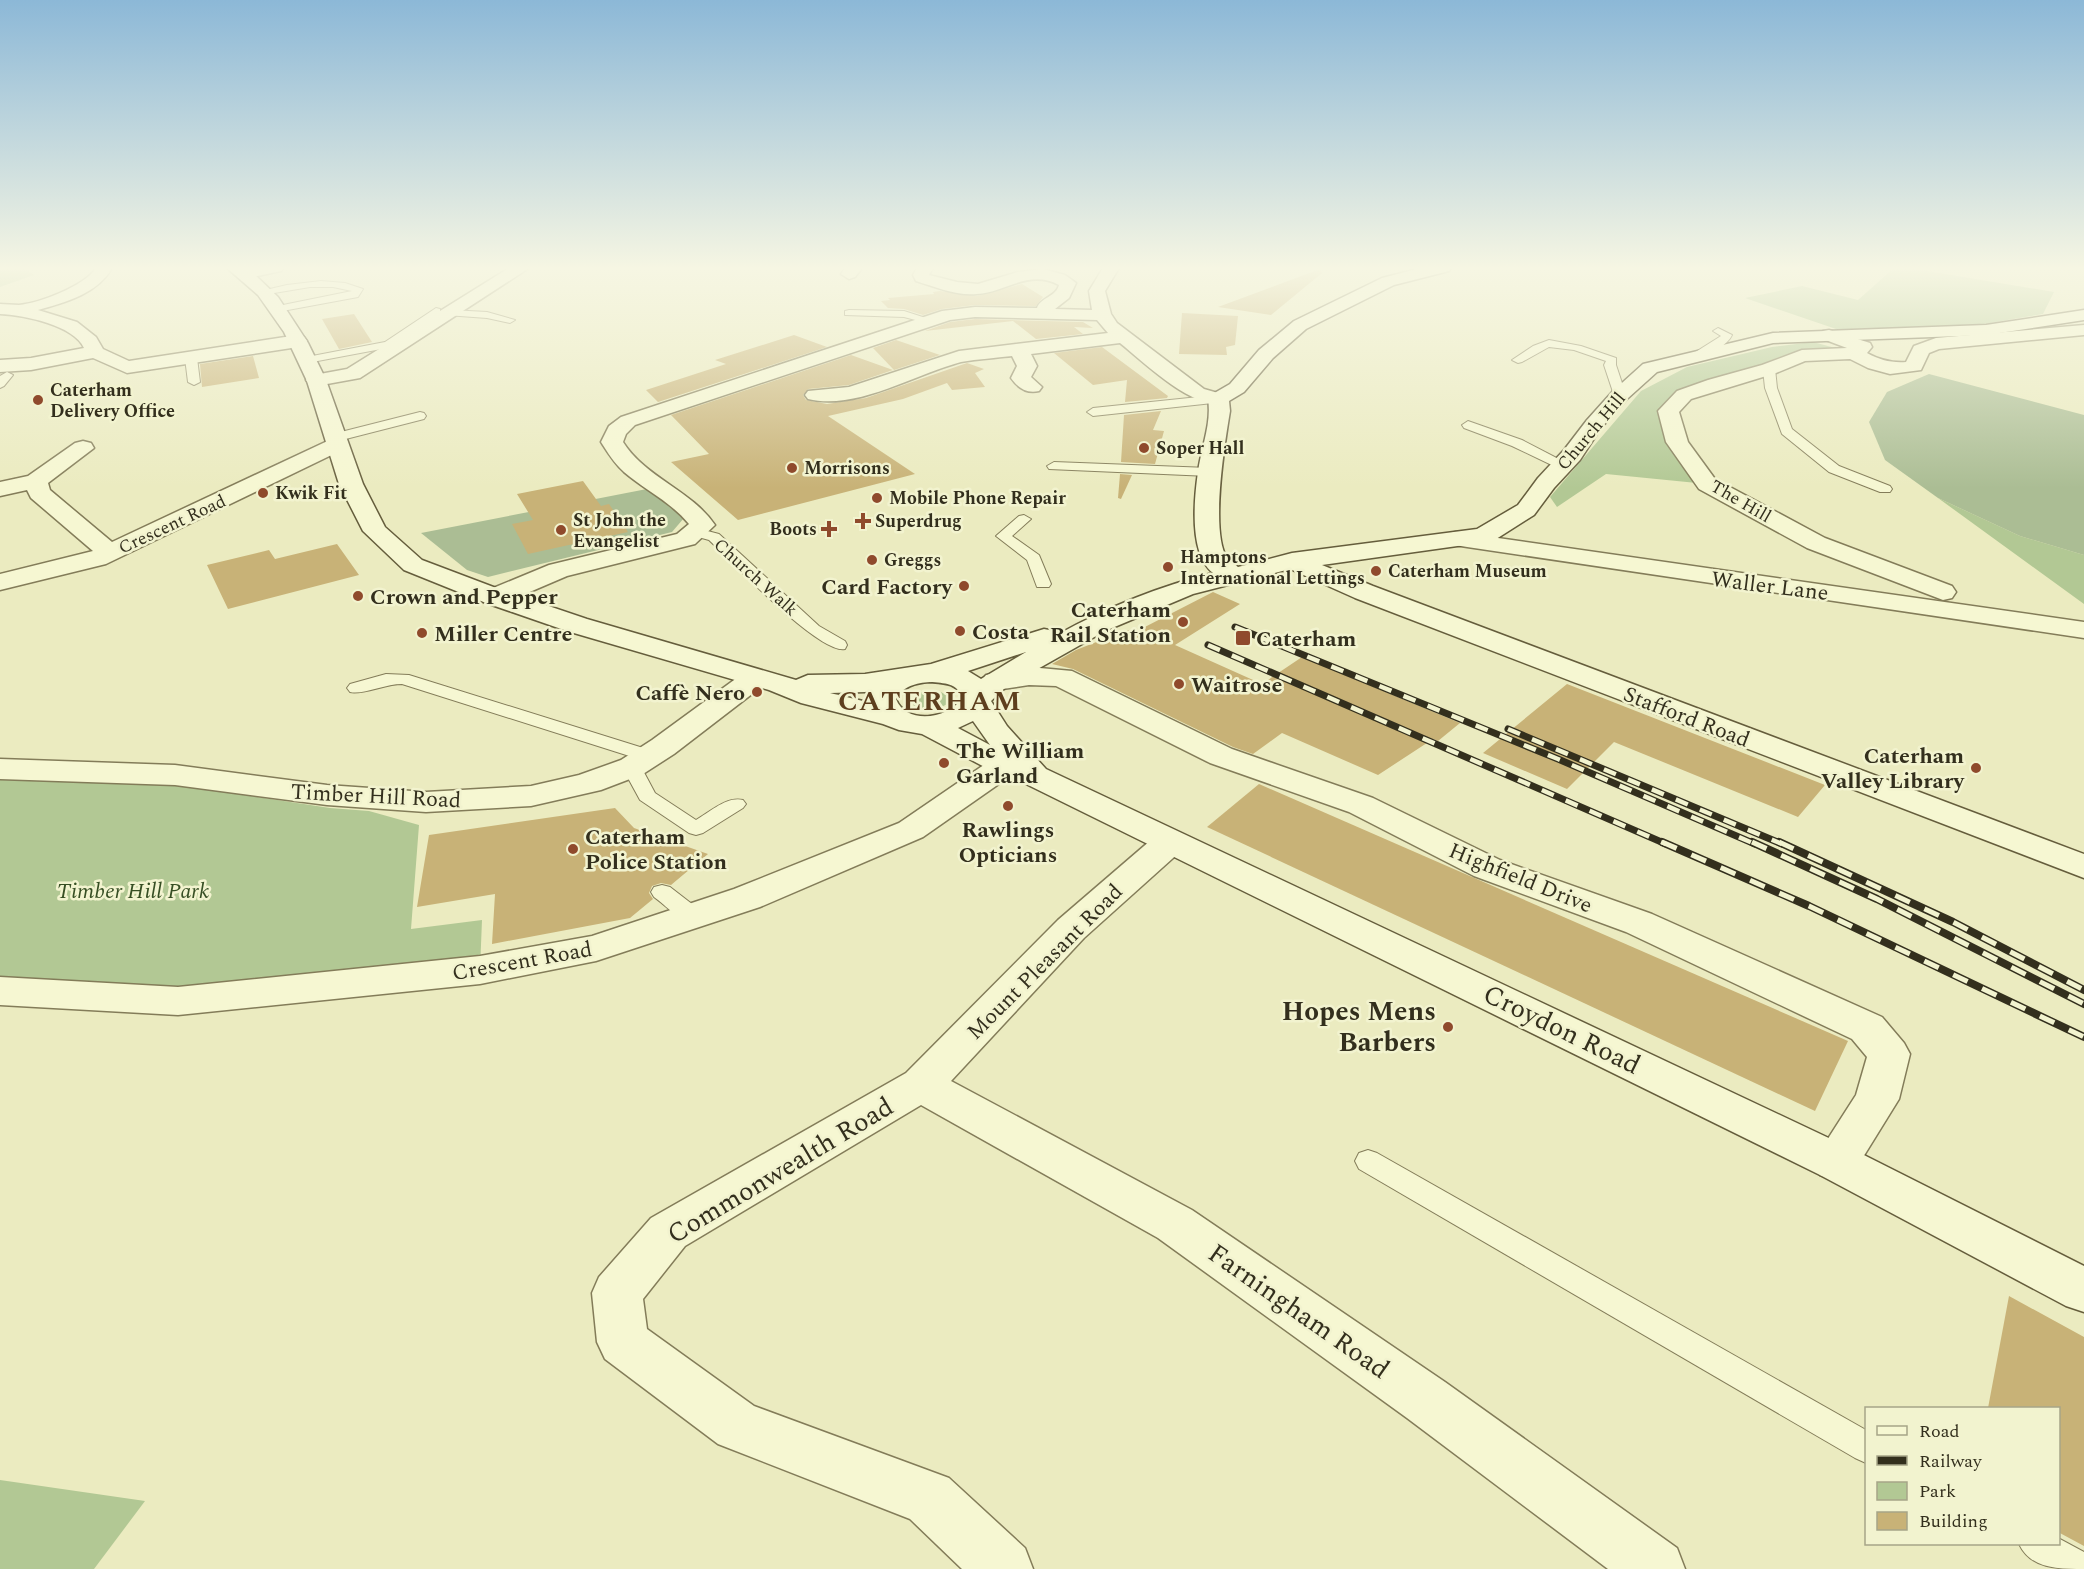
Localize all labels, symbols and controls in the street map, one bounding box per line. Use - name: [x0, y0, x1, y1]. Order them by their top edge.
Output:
- place label: Caterham Delivery Office: [50, 377, 175, 425]
- street label: Church Hill: [1550, 386, 1632, 476]
- marker: Caterham Delivery Office: [31, 393, 45, 407]
- place label: Soper Hall: [1156, 435, 1244, 462]
- marker: Soper Hall: [1137, 441, 1151, 455]
- place label: Morrisons: [804, 455, 890, 482]
- marker: Morrisons: [785, 461, 799, 475]
- street label: The Hill: [1705, 473, 1776, 530]
- place label: Kwik Fit: [275, 480, 347, 507]
- place label: Mobile Phone Repair: [889, 485, 1066, 512]
- marker: Kwik Fit: [256, 486, 270, 500]
- street label: Crescent Road: [114, 488, 230, 561]
- marker: Mobile Phone Repair: [870, 491, 884, 505]
- place label: St John the Evangelist: [573, 507, 666, 555]
- place label: Superdrug: [875, 508, 962, 535]
- marker: Superdrug: [856, 514, 870, 528]
- place label: Boots: [769, 516, 817, 543]
- marker: Boots: [822, 522, 836, 536]
- marker: St John the Evangelist: [554, 523, 568, 537]
- street label: Church Walk: [707, 532, 804, 623]
- place label: Hamptons International Lettings: [1180, 544, 1365, 592]
- place label: Greggs: [884, 547, 941, 574]
- marker: Greggs: [865, 553, 879, 567]
- place label: Caterham Museum: [1388, 558, 1547, 585]
- marker: Hamptons International Lettings: [1161, 560, 1175, 574]
- street label: Waller Lane: [1709, 563, 1830, 610]
- marker: Caterham Museum: [1369, 564, 1383, 578]
- place label: Card Factory: [821, 571, 954, 604]
- marker: Card Factory: [957, 579, 971, 593]
- place label: Crown and Pepper: [370, 581, 558, 614]
- marker: Crown and Pepper: [351, 589, 365, 603]
- place label: Caterham Rail Station: [1050, 594, 1171, 652]
- marker: Caterham Rail Station: [1176, 615, 1190, 629]
- place label: Costa: [972, 616, 1030, 649]
- place label: Miller Centre: [434, 618, 572, 651]
- place label: Caterham: [1256, 623, 1356, 656]
- marker: Costa: [953, 624, 967, 638]
- marker: Miller Centre: [415, 626, 429, 640]
- marker: Caterham: [1234, 629, 1252, 647]
- place label: Waitrose: [1191, 669, 1282, 702]
- place label: Caffè Nero: [635, 677, 745, 710]
- marker: Waitrose: [1172, 677, 1186, 691]
- street label: Stafford Road: [1618, 678, 1755, 757]
- district label: CATERHAM: [838, 680, 1022, 723]
- marker: Caffè Nero: [750, 685, 764, 699]
- place label: The William Garland: [956, 735, 1084, 793]
- place label: Caterham Valley Library: [1821, 740, 1966, 798]
- marker: The William Garland: [937, 756, 951, 770]
- marker: Caterham Valley Library: [1969, 761, 1983, 775]
- street label: Timber Hill Road: [290, 776, 462, 817]
- marker: Rawlings Opticians: [1001, 799, 1015, 813]
- place label: Rawlings Opticians: [959, 814, 1057, 872]
- place label: Caterham Police Station: [585, 821, 728, 879]
- street label: Highfield Drive: [1444, 835, 1597, 922]
- marker: Caterham Police Station: [566, 842, 580, 856]
- park label: Timber Hill Park: [57, 875, 209, 908]
- street label: Mount Pleasant Road: [959, 876, 1131, 1048]
- street label: Crescent Road: [450, 933, 595, 990]
- street label: Croydon Road: [1476, 974, 1648, 1086]
- place label: Hopes Mens Barbers: [1282, 991, 1436, 1064]
- marker: Hopes Mens Barbers: [1441, 1020, 1455, 1034]
- street label: Commonwealth Road: [659, 1086, 902, 1255]
- street label: Farningham Road: [1199, 1233, 1398, 1390]
- legend: [1865, 1407, 2060, 1545]
- text: Road: [1919, 1418, 1960, 1445]
- text: Railway: [1919, 1448, 1983, 1475]
- text: Park: [1919, 1478, 1956, 1505]
- text: Building: [1919, 1508, 1988, 1535]

